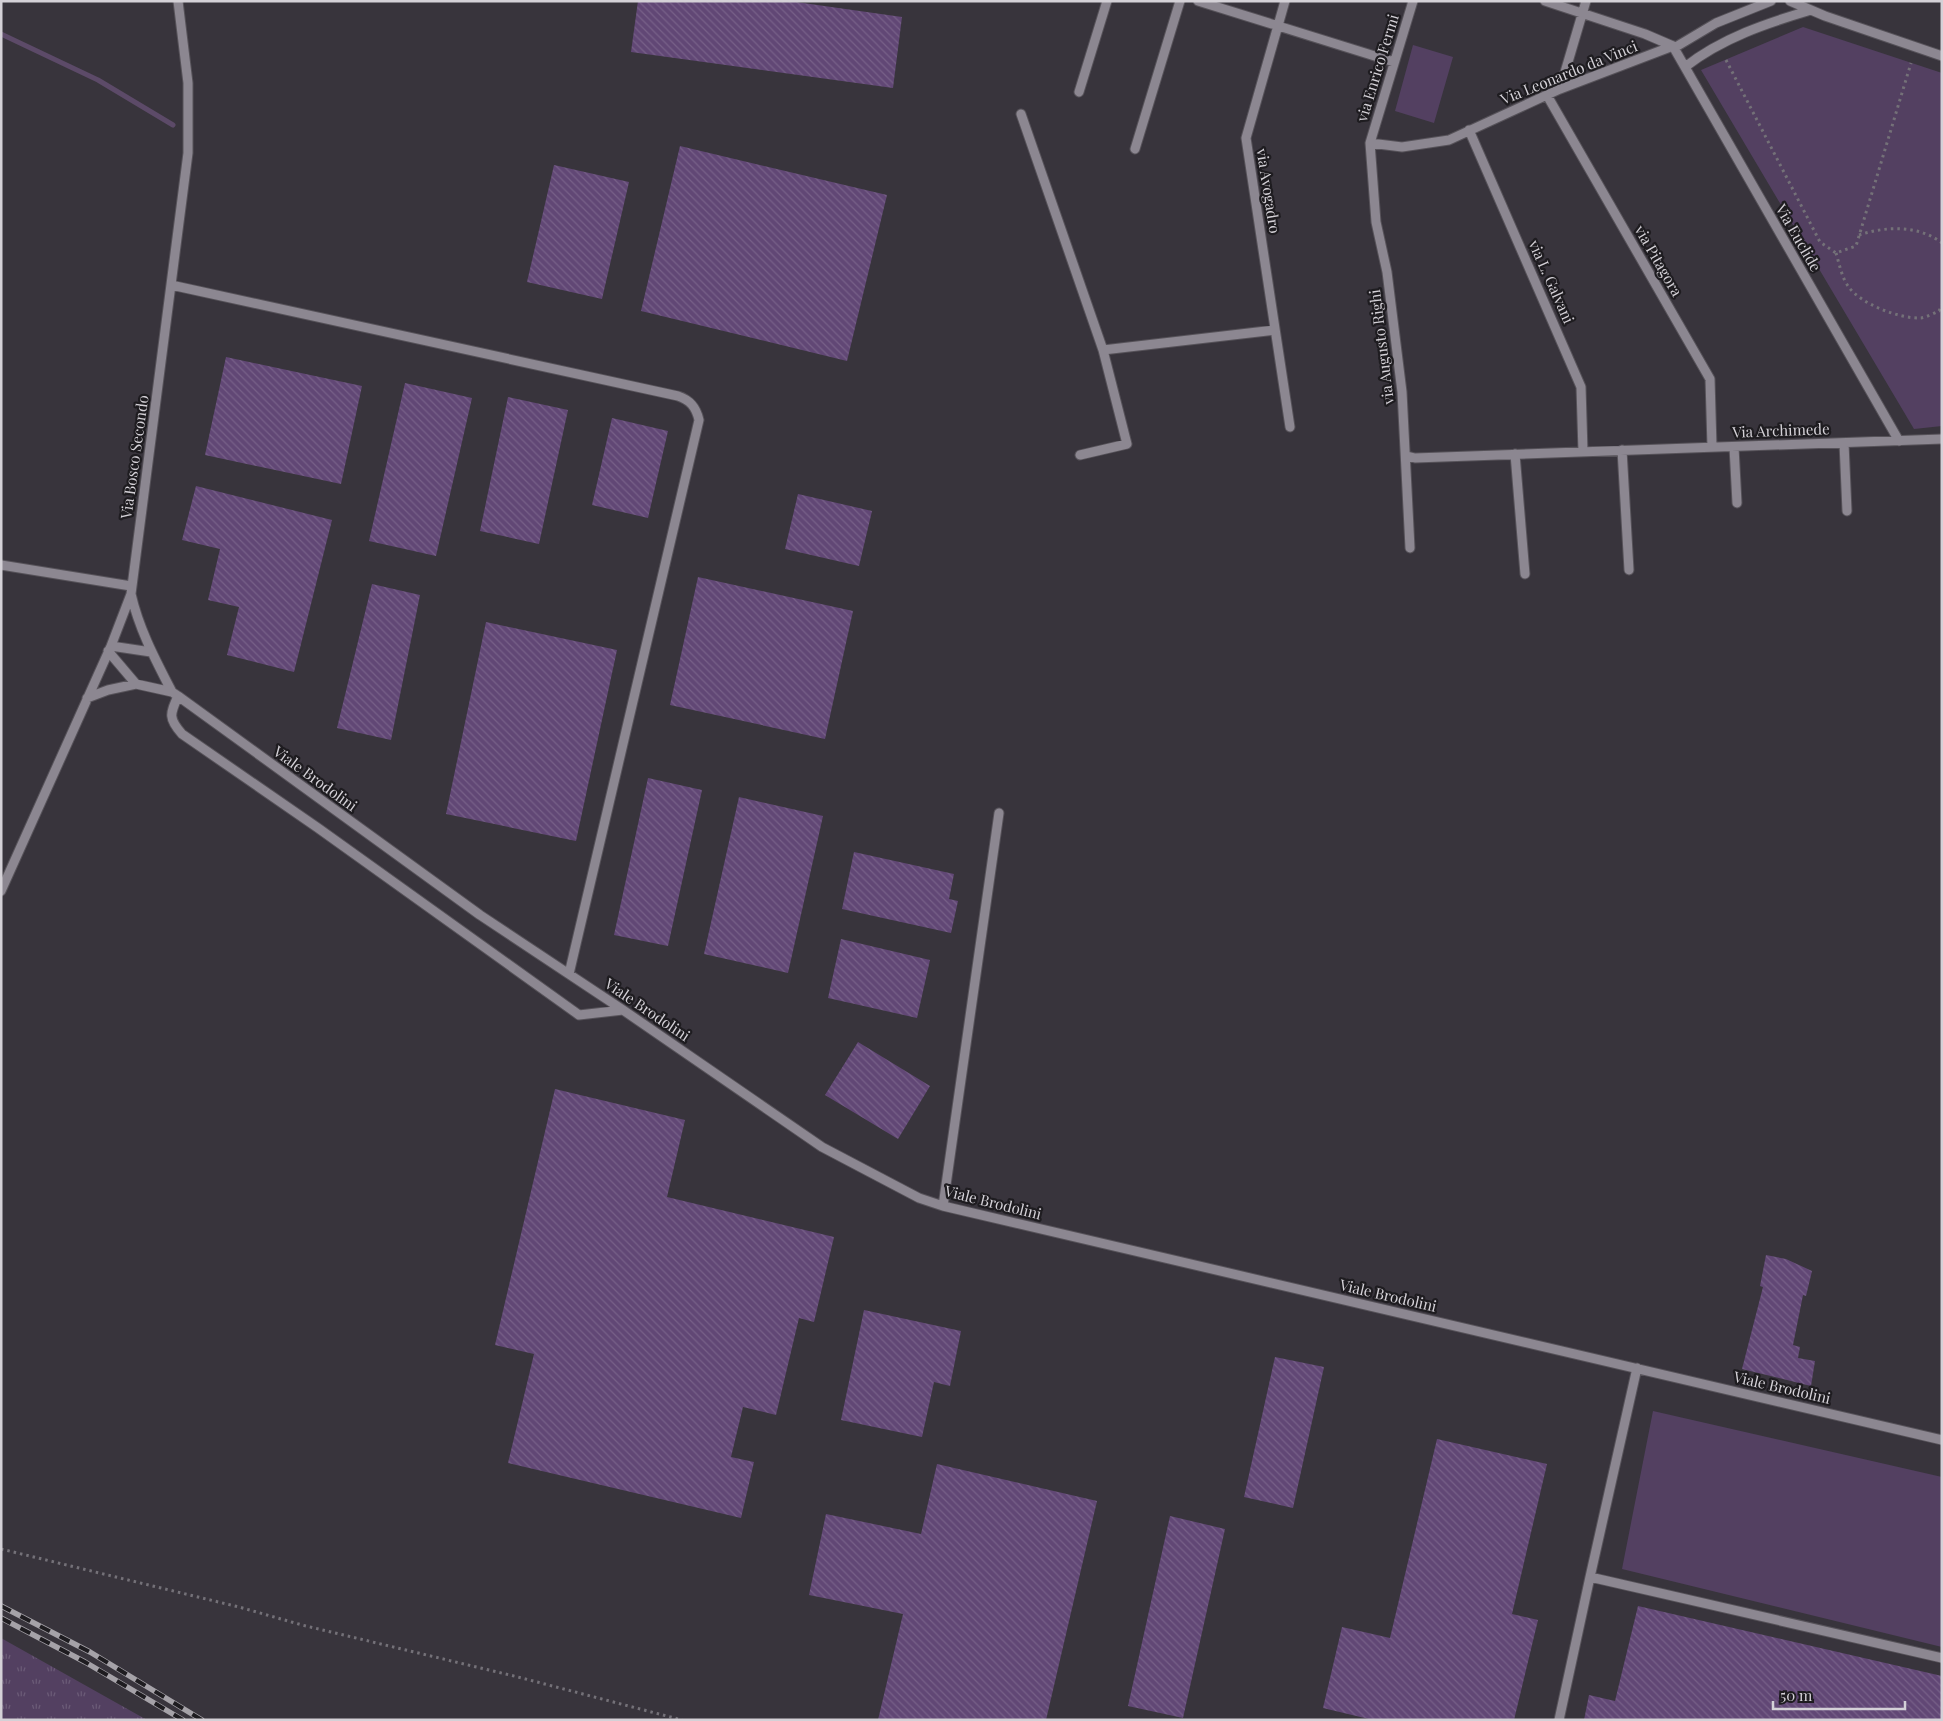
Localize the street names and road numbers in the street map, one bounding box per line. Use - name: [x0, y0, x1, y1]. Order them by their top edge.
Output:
- street label: via Enrico Fermi: [1351, 11, 1403, 125]
- street label: Via Leonardo da Vinci: [1496, 35, 1641, 109]
- street label: via Avogadro: [1252, 146, 1286, 235]
- street label: Via Euclide: [1771, 199, 1826, 275]
- street label: via Pitagora: [1630, 220, 1688, 300]
- street label: via L. Galvani: [1524, 236, 1579, 327]
- street label: via Augusto Righi: [1364, 288, 1398, 407]
- street label: Via Bosco Secondo: [115, 394, 153, 521]
- street label: Via Archimede: [1731, 418, 1830, 442]
- street label: Viale Brodolini: [269, 740, 362, 816]
- street label: Viale Brodolini: [600, 973, 695, 1045]
- street label: Viale Brodolini: [942, 1180, 1044, 1224]
- street label: Viale Brodolini: [1337, 1274, 1439, 1316]
- street label: Viale Brodolini: [1731, 1366, 1833, 1408]

